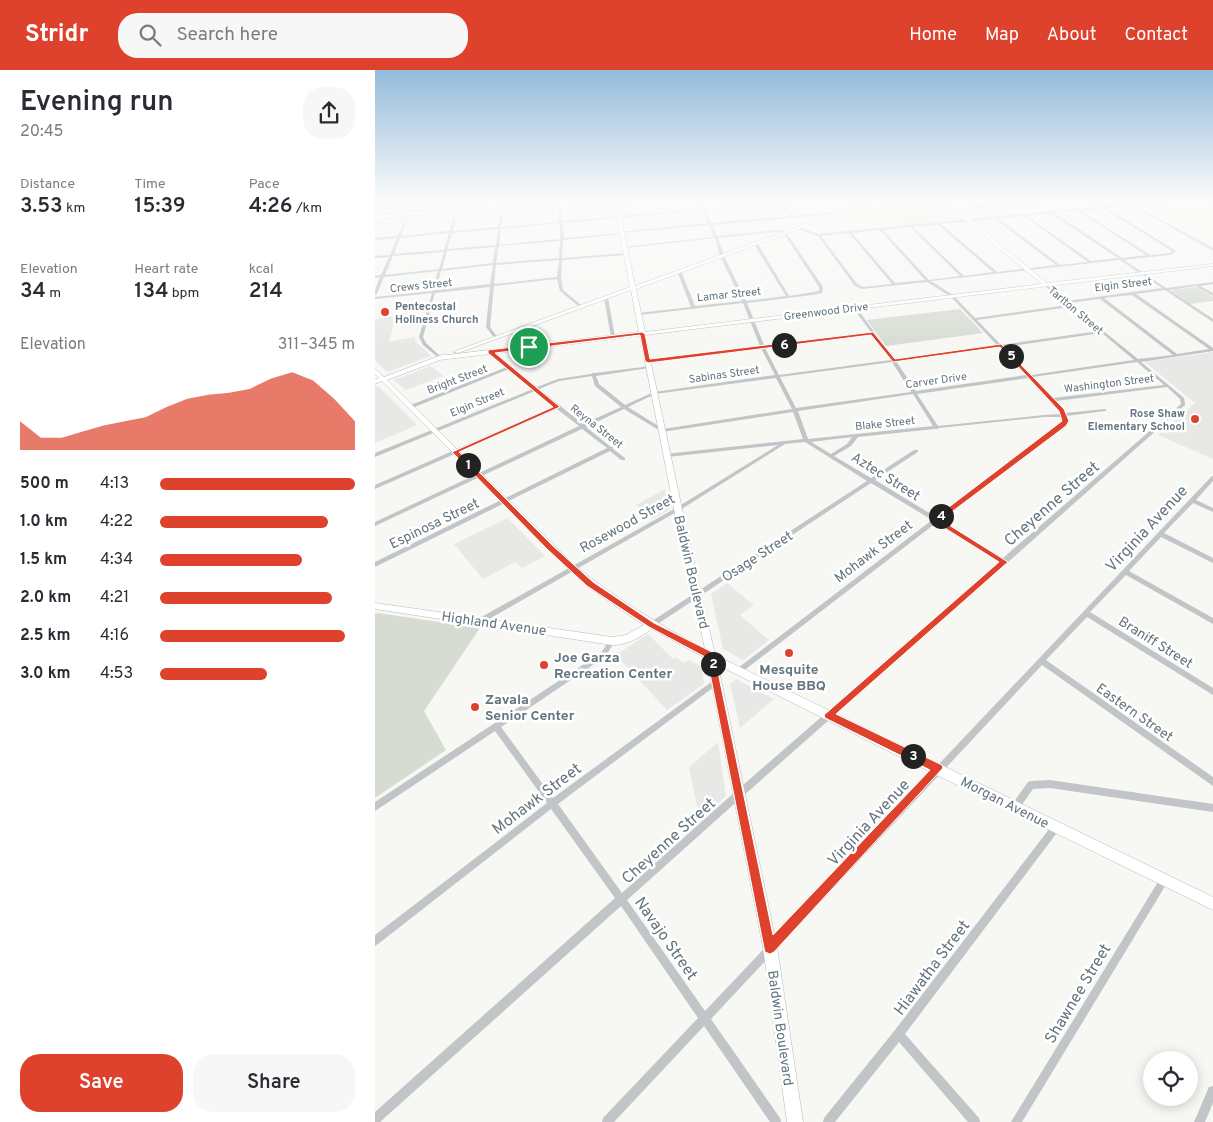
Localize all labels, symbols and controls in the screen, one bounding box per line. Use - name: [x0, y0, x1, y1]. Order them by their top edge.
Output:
- search box: [118, 13, 468, 58]
- text: Stridr: [25, 20, 88, 50]
- icon: search: [136, 21, 164, 49]
- text: Search here: [176, 23, 278, 47]
- text: Home: [909, 24, 957, 47]
- text: Map: [985, 24, 1019, 47]
- text: About: [1047, 24, 1096, 47]
- text: Contact: [1124, 24, 1188, 47]
- text: Evening run: [20, 85, 174, 121]
- button: share: [303, 87, 355, 139]
- text: 20:45: [20, 122, 64, 142]
- text: Distance: [20, 176, 75, 193]
- text: Time: [134, 176, 166, 193]
- text: Pace: [249, 176, 279, 193]
- text: 3.53: [20, 193, 63, 220]
- text: 15:39: [134, 193, 186, 220]
- text: 4:26: [249, 193, 293, 220]
- text: km: [63, 200, 85, 217]
- text: /km: [293, 200, 322, 217]
- text: Elevation: [20, 261, 78, 278]
- text: Heart rate: [134, 261, 198, 278]
- text: kcal: [249, 261, 274, 278]
- street label: Elgin Street: [1094, 275, 1153, 295]
- street label: Crews Street: [389, 276, 453, 296]
- text: 34: [20, 278, 46, 305]
- text: 134: [134, 278, 169, 305]
- text: 214: [249, 278, 283, 305]
- street label: Tarlton Street: [1045, 284, 1106, 338]
- text: m: [46, 285, 61, 302]
- text: bpm: [169, 285, 199, 302]
- street label: Lamar Street: [696, 285, 762, 305]
- place label: Pentecostal Holiness Church: [395, 300, 478, 327]
- street label: Greenwood Drive: [783, 300, 869, 324]
- marker: Pentecostal Holiness Church: [379, 306, 391, 318]
- pin: [508, 326, 550, 368]
- pin: 6: [771, 332, 797, 358]
- icon: arrive: [515, 333, 543, 361]
- text: Elevation: [20, 335, 86, 355]
- text: 311–345 m: [278, 335, 355, 355]
- text: 6: [780, 337, 789, 354]
- pin: 5: [999, 344, 1023, 368]
- text: 5: [1007, 348, 1016, 365]
- street label: Bright Street: [425, 362, 490, 398]
- street label: Sabinas Street: [688, 363, 760, 387]
- street label: Carver Drive: [904, 370, 968, 392]
- street label: Washington Street: [1063, 372, 1155, 396]
- street label: Elgin Street: [448, 385, 507, 421]
- street label: Reyna Street: [567, 402, 626, 452]
- place label: Rose Shaw Elementary School: [1088, 407, 1185, 434]
- marker: Rose Shaw Elementary School: [1189, 413, 1201, 425]
- street label: Blake Street: [854, 414, 916, 434]
- street label: Aztec Street: [847, 449, 923, 505]
- pin: 1: [455, 452, 481, 478]
- text: 1: [466, 457, 471, 474]
- street label: Cheyenne Street: [1000, 458, 1104, 551]
- text: 500 m: [20, 474, 69, 494]
- text: 4:13: [100, 474, 129, 494]
- street label: Virginia Avenue: [1102, 482, 1193, 577]
- street label: Rosewood Street: [577, 491, 678, 557]
- street label: Espinosa Street: [387, 495, 482, 553]
- pin: 4: [929, 504, 953, 528]
- text: 4: [937, 508, 946, 525]
- text: 1.0 km: [20, 512, 68, 532]
- text: 4:22: [100, 512, 133, 532]
- street label: Baldwin Boulevard: [669, 514, 712, 631]
- street label: Mohawk Street: [831, 517, 916, 587]
- street label: Osage Street: [719, 528, 796, 586]
- text: 1.5 km: [20, 550, 67, 570]
- text: 4:34: [100, 550, 133, 570]
- text: 2.0 km: [20, 588, 71, 608]
- text: 4:21: [100, 588, 129, 608]
- street label: Highland Avenue: [440, 609, 547, 640]
- street label: Braniff Street: [1115, 614, 1196, 673]
- text: 2.5 km: [20, 626, 70, 646]
- text: 4:16: [100, 626, 129, 646]
- marker: Mesquite House BBQ: [783, 647, 795, 659]
- place label: Joe Garza Recreation Center: [554, 650, 672, 683]
- pin: 2: [701, 652, 725, 676]
- text: 2: [709, 656, 718, 673]
- marker: Joe Garza Recreation Center: [538, 659, 550, 671]
- place label: Mesquite House BBQ: [752, 662, 826, 695]
- text: 3.0 km: [20, 664, 71, 684]
- text: 4:53: [100, 664, 133, 684]
- street label: Eastern Street: [1092, 680, 1176, 746]
- place label: Zavala Senior Center: [485, 692, 575, 725]
- marker: Zavala Senior Center: [469, 701, 481, 713]
- pin: 3: [901, 744, 925, 768]
- text: 3: [909, 748, 918, 765]
- street label: Mohawk Street: [488, 759, 586, 840]
- street label: Morgan Avenue: [957, 774, 1051, 833]
- street label: Virginia Avenue: [824, 776, 915, 871]
- street label: Cheyenne Street: [618, 794, 721, 889]
- street label: Navajo Street: [629, 894, 701, 985]
- street label: Hiawatha Street: [890, 917, 975, 1020]
- street label: Shawnee Street: [1041, 940, 1116, 1048]
- street label: Baldwin Boulevard: [763, 969, 796, 1087]
- map controls: [1143, 1051, 1198, 1106]
- button: locate: [1143, 1051, 1198, 1106]
- button: Save: [20, 1054, 183, 1112]
- button: Share: [193, 1054, 355, 1112]

